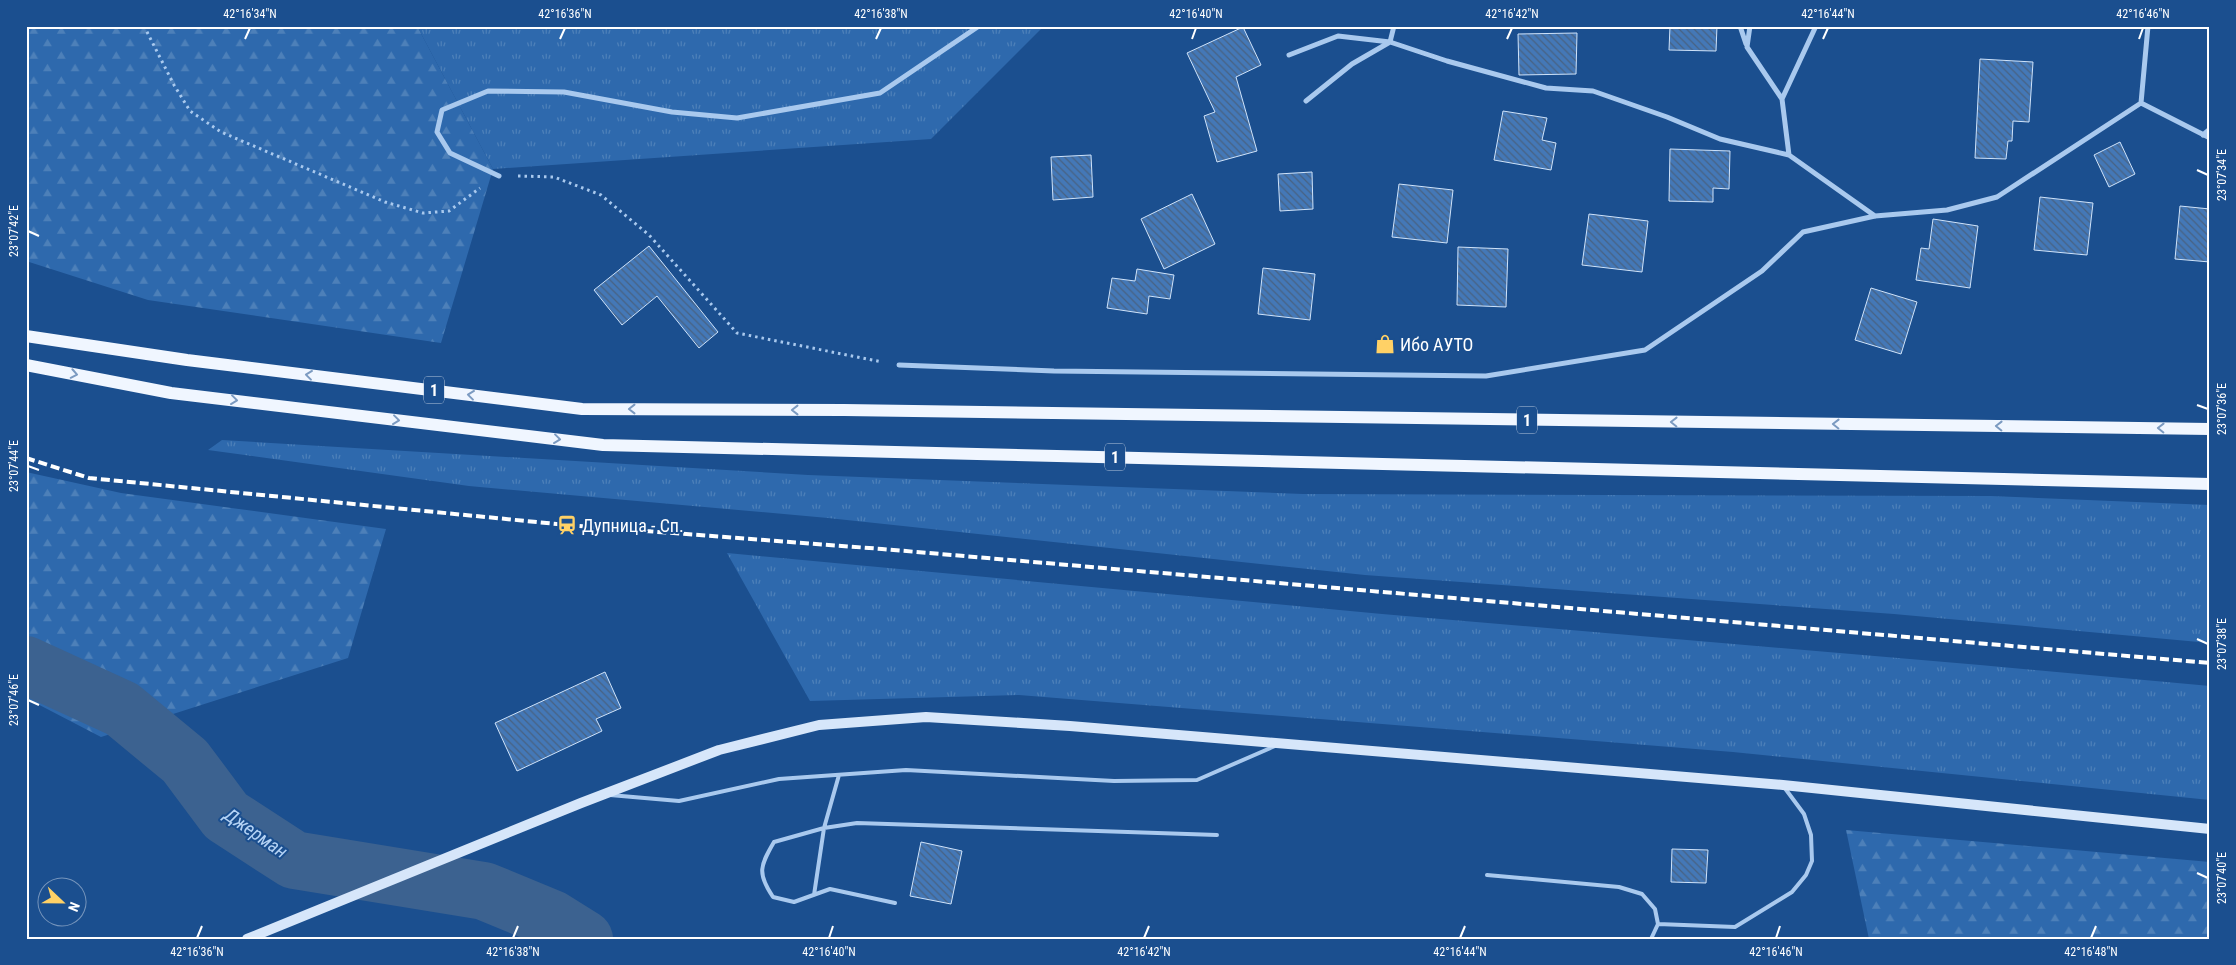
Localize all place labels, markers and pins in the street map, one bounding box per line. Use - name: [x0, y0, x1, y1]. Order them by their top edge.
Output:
- shop icon: Ибо АУТО: [1374, 333, 1396, 355]
- place label: Ибо АУТО: [1400, 334, 1473, 355]
- station icon: Дупница - Сп.: [556, 514, 578, 536]
- place label: Дупница - Сп.: [582, 515, 684, 536]

